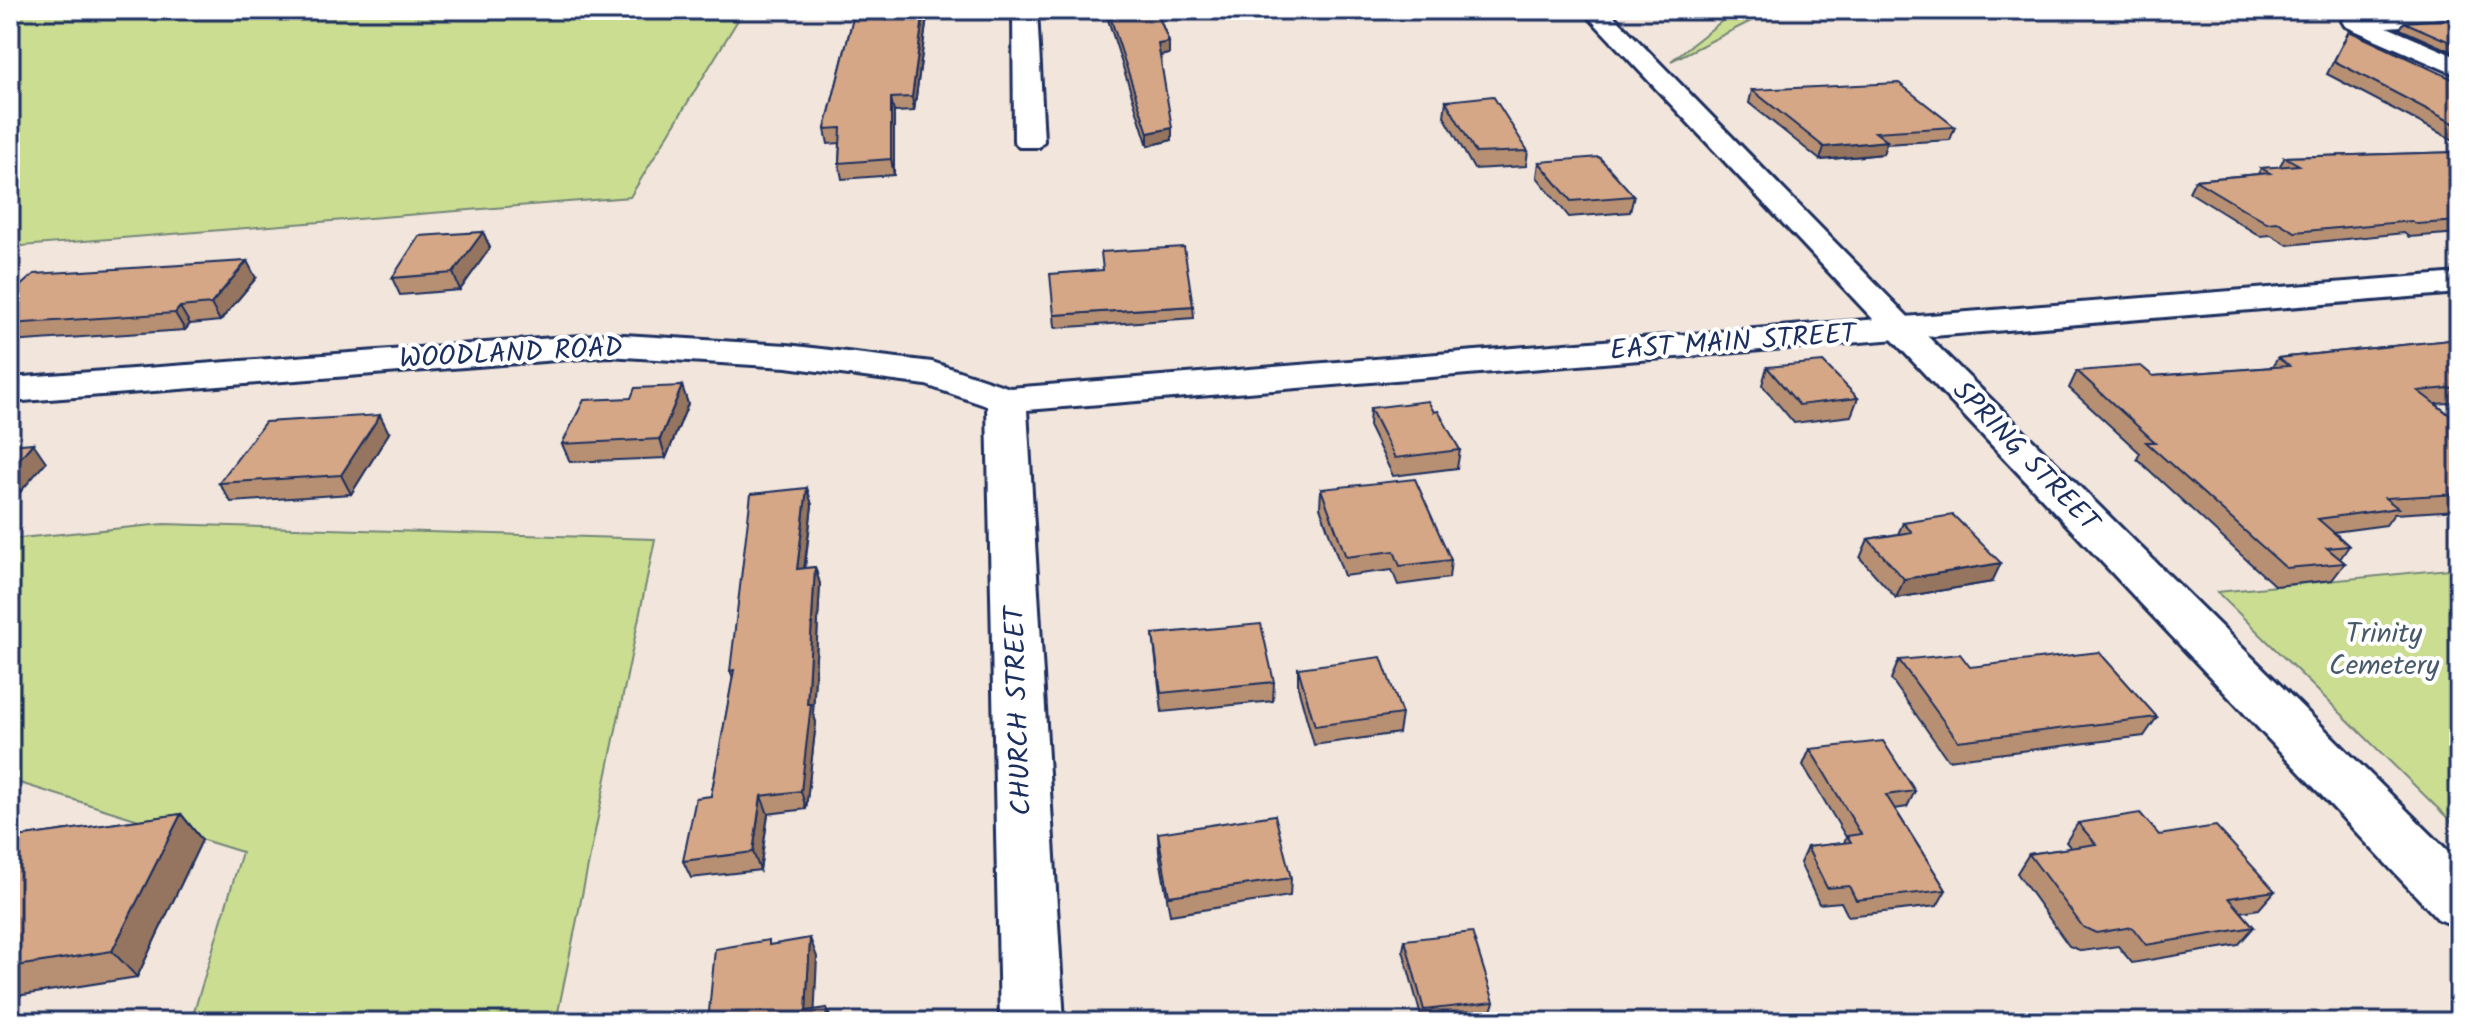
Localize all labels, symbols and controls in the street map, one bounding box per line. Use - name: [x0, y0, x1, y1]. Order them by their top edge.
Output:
- street label: EAST MAIN STREET: [1609, 312, 1859, 374]
- street label: WOODLAND ROAD: [398, 326, 624, 382]
- street label: SPRING STREET: [1941, 371, 2111, 545]
- street label: CHURCH STREET: [993, 604, 1045, 816]
- park label: Trinity Cemetery: [2329, 612, 2440, 689]

